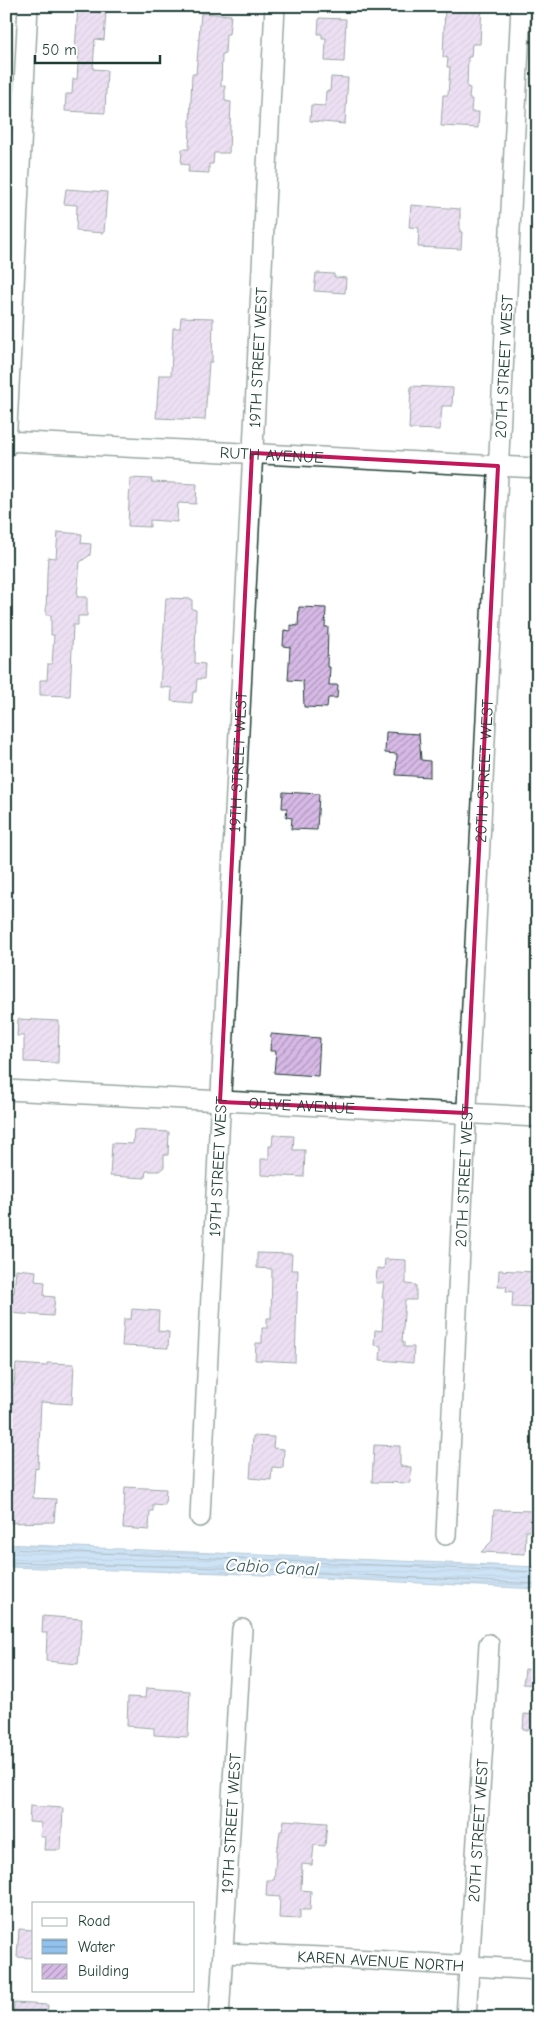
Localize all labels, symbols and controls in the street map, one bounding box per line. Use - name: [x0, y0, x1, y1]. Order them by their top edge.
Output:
- scale bar: [35, 32, 160, 64]
- text: 50 m: [42, 41, 77, 59]
- street label: 19TH STREET WEST: [246, 286, 271, 428]
- street label: 20TH STREET WEST: [492, 293, 517, 439]
- street label: RUTH AVENUE: [219, 444, 324, 467]
- street label: 19TH STREET WEST: [226, 691, 251, 833]
- street label: 20TH STREET WEST: [472, 698, 497, 843]
- street label: OLIVE AVENUE: [248, 1094, 355, 1118]
- street label: 19TH STREET WEST: [206, 1095, 231, 1237]
- street label: 20TH STREET WEST: [452, 1103, 477, 1248]
- water label: Cabio Canal: [225, 1555, 320, 1580]
- street label: 19TH STREET WEST: [218, 1752, 245, 1894]
- street label: 20TH STREET WEST: [465, 1757, 492, 1903]
- legend: [32, 1902, 195, 1992]
- text: Road: [78, 1912, 110, 1930]
- text: Water: [78, 1938, 115, 1956]
- street label: KAREN AVENUE NORTH: [297, 1948, 465, 1976]
- text: Building: [78, 1962, 129, 1980]

